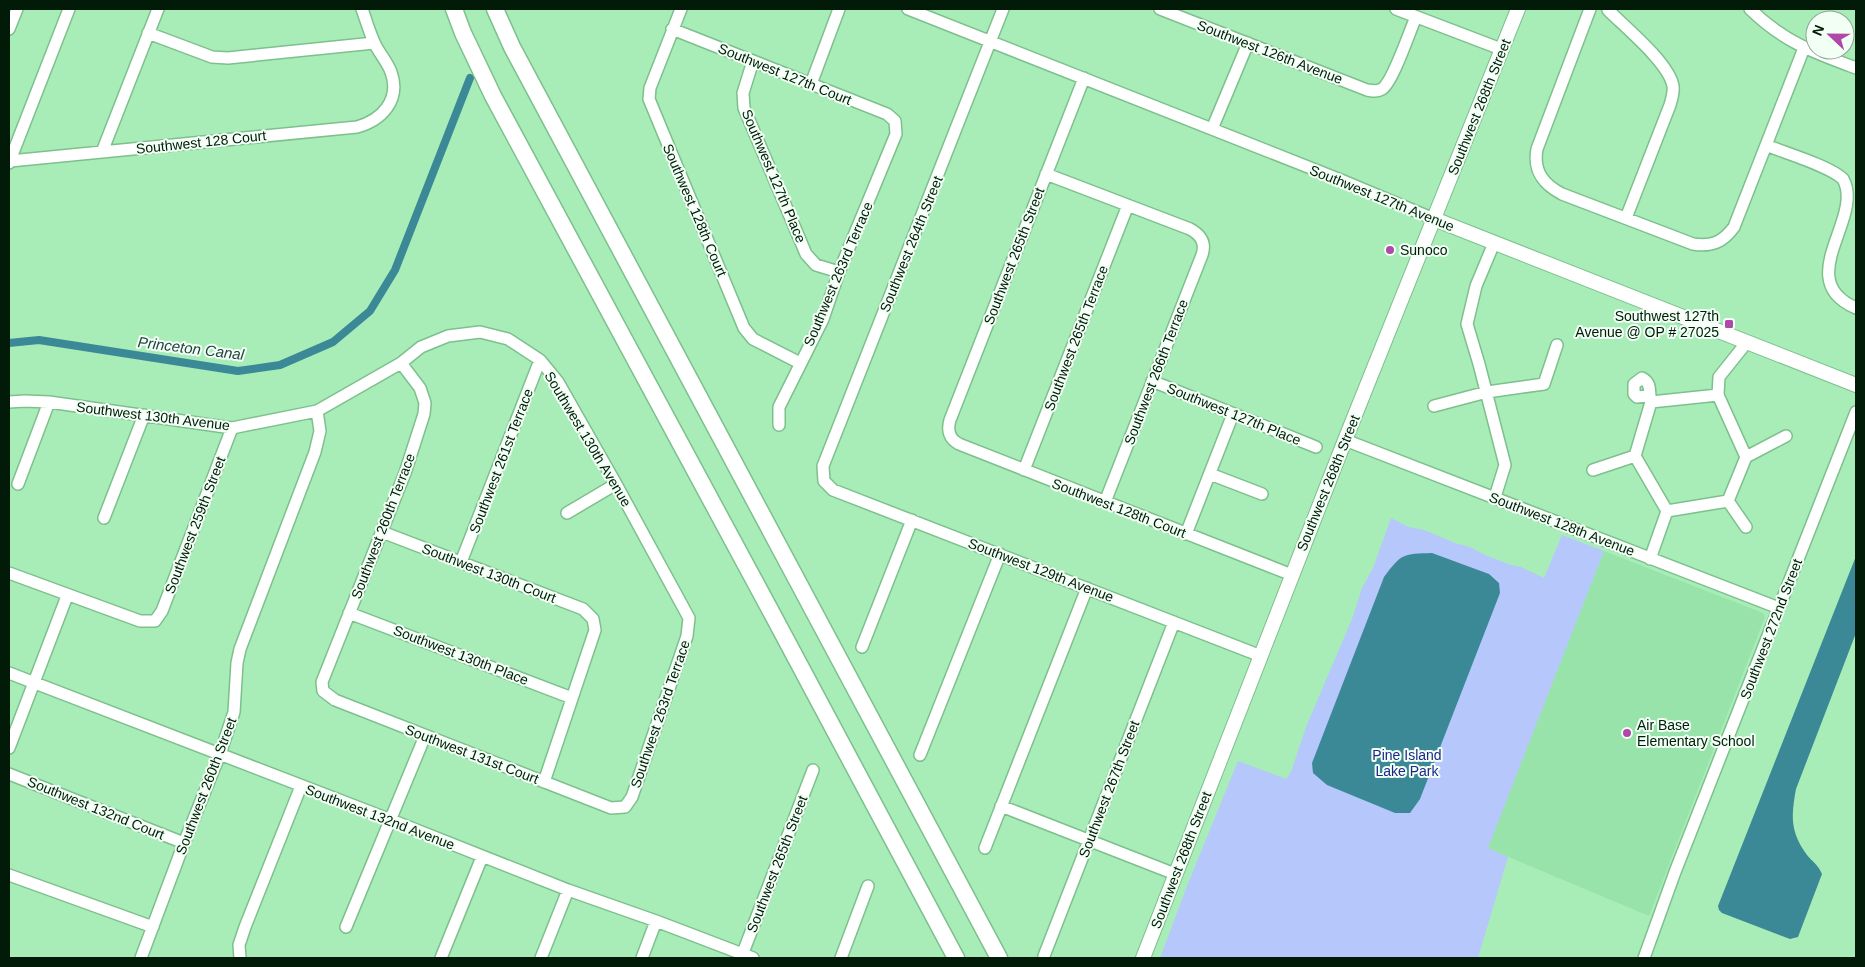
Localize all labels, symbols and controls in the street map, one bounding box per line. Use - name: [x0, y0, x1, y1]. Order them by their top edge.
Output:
- north arrow: [1805, 10, 1855, 60]
- street label: Southwest 126th Avenue: [1195, 17, 1345, 87]
- text: N: [1809, 22, 1827, 38]
- street label: Southwest 268th Street: [1444, 36, 1514, 177]
- street label: Southwest 127th Court: [716, 40, 854, 108]
- street label: Southwest 127th Place: [739, 107, 809, 245]
- street label: Southwest 128 Court: [135, 127, 267, 157]
- street label: Southwest 128th Court: [660, 141, 730, 279]
- street label: Southwest 127th Avenue: [1307, 162, 1457, 234]
- street label: Southwest 264th Street: [876, 173, 946, 314]
- street label: Southwest 265th Street: [980, 185, 1048, 327]
- street label: Southwest 263rd Terrace: [800, 199, 876, 349]
- place label: Sunoco: [1400, 242, 1448, 258]
- marker: Sunoco: [1384, 244, 1396, 256]
- street label: Southwest 265th Terrace: [1041, 263, 1111, 413]
- street label: Southwest 266th Terrace: [1121, 297, 1191, 447]
- place label: Southwest 127th Avenue @ OP # 27025: [1575, 308, 1719, 340]
- marker: Southwest 127th Avenue @ OP # 27025: [1723, 318, 1735, 330]
- water label: Princeton Canal: [137, 333, 246, 363]
- street label: Southwest 130th Avenue: [541, 369, 635, 510]
- street label: Southwest 127th Place: [1165, 380, 1304, 448]
- street label: Southwest 261st Terrace: [466, 386, 536, 536]
- street label: Southwest 130th Avenue: [75, 399, 231, 433]
- street label: Southwest 268th Street: [1293, 412, 1363, 553]
- street label: Southwest 260th Terrace: [348, 451, 418, 601]
- street label: Southwest 259th Street: [161, 454, 229, 596]
- street label: Southwest 128th Court: [1050, 475, 1188, 541]
- street label: Southwest 128th Avenue: [1487, 489, 1637, 559]
- street label: Southwest 129th Avenue: [966, 535, 1116, 605]
- street label: Southwest 130th Court: [420, 540, 558, 606]
- street label: Southwest 272nd Street: [1737, 556, 1805, 702]
- street label: Southwest 130th Place: [391, 622, 531, 688]
- street label: Southwest 263rd Terrace: [627, 638, 693, 790]
- street label: Southwest 260th Street: [172, 715, 240, 857]
- place label: Air Base Elementary School: [1637, 717, 1755, 749]
- street label: Southwest 267th Street: [1075, 718, 1143, 860]
- street label: Southwest 131st Court: [403, 721, 541, 787]
- marker: Air Base Elementary School: [1621, 727, 1633, 739]
- park label: Pine Island Lake Park: [1372, 747, 1442, 779]
- street label: Southwest 132nd Court: [25, 773, 167, 843]
- street label: Southwest 132nd Avenue: [303, 781, 457, 853]
- street label: Southwest 268th Street: [1147, 789, 1215, 931]
- street label: Southwest 265th Street: [743, 793, 811, 935]

